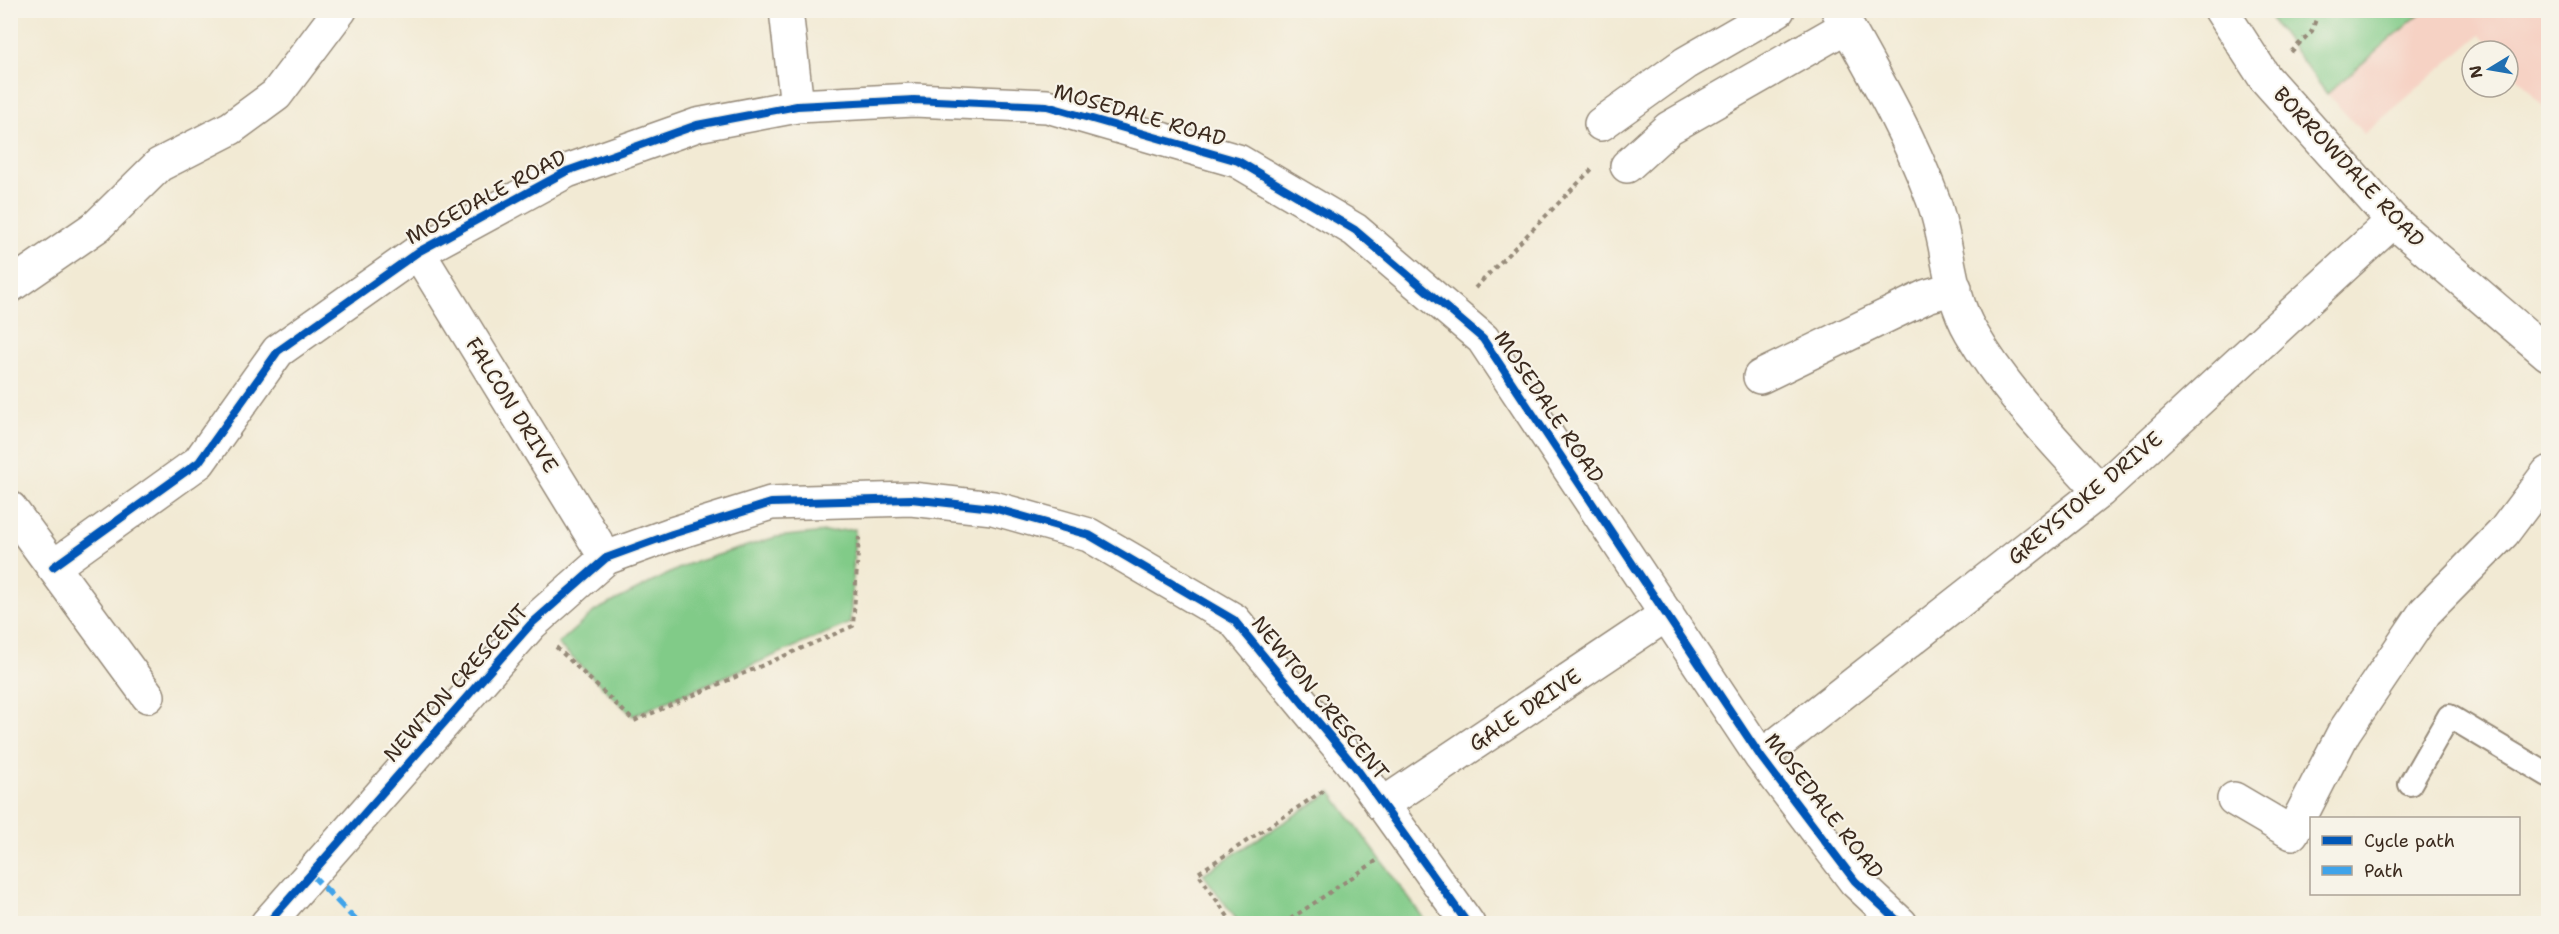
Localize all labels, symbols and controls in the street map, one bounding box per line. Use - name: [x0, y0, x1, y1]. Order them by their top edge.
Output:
- north arrow: [2460, 39, 2520, 99]
- text: N: [2464, 64, 2487, 80]
- street label: MOSEDALE ROAD: [1051, 77, 1229, 153]
- street label: BORROWDALE ROAD: [2267, 81, 2431, 253]
- street label: MOSEDALE ROAD: [401, 143, 571, 251]
- street label: MOSEDALE ROAD: [1488, 325, 1610, 489]
- street label: FALCON DRIVE: [459, 332, 565, 478]
- street label: GREYSTOKE DRIVE: [2002, 425, 2168, 571]
- street label: NEWTON CRESCENT: [377, 598, 535, 768]
- street label: NEWTON CRESCENT: [1245, 610, 1395, 786]
- street label: GALE DRIVE: [1464, 662, 1586, 758]
- street label: MOSEDALE ROAD: [1758, 727, 1890, 885]
- legend: [2310, 817, 2520, 895]
- text: Cycle path: [2364, 829, 2455, 853]
- text: Path: [2364, 859, 2403, 883]

